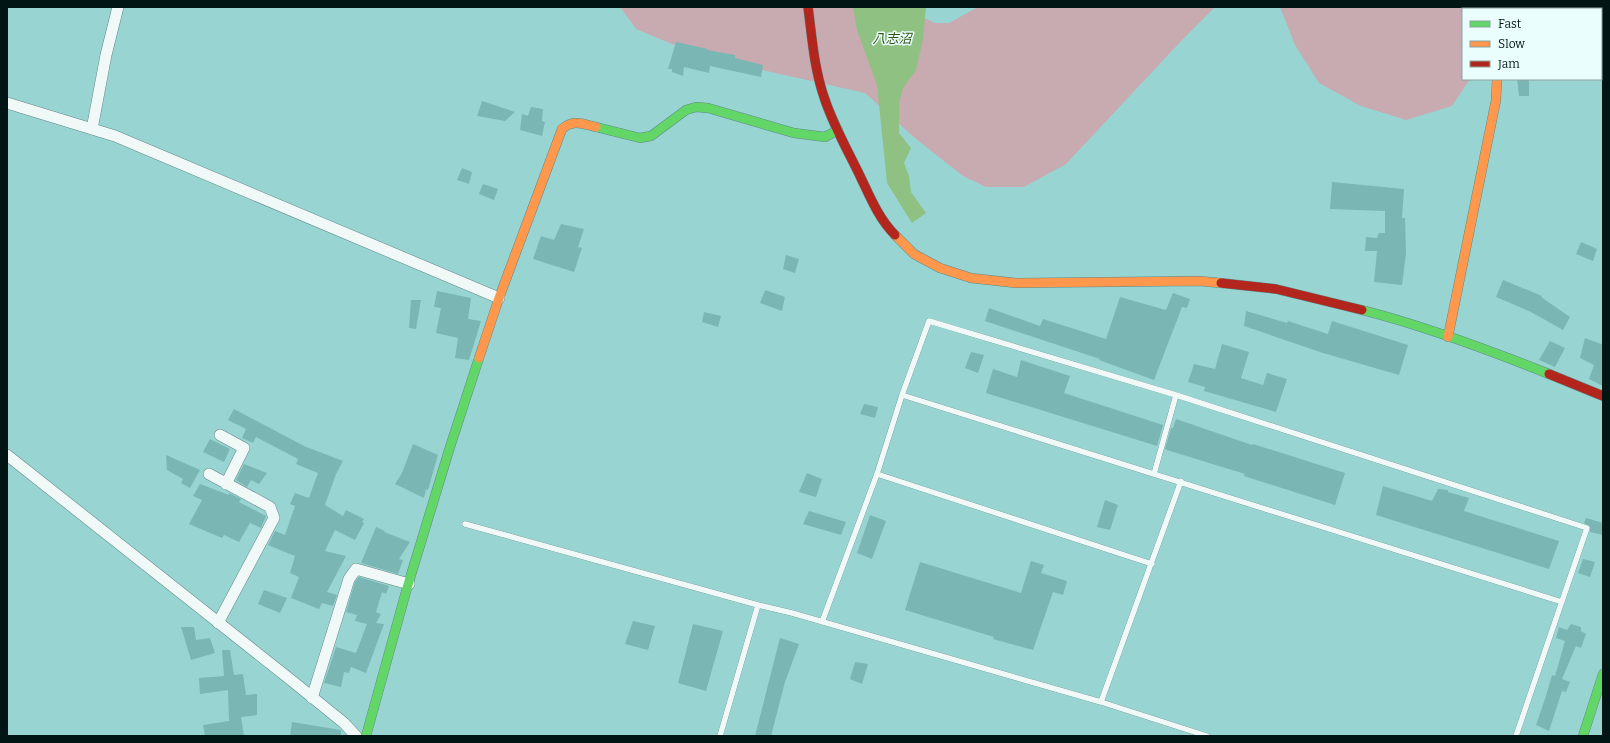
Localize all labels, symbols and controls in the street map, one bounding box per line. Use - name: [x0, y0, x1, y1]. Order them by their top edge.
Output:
- legend: [1462, 8, 1602, 80]
- text: Fast: [1498, 17, 1522, 31]
- water label: 八志沼: [872, 31, 913, 46]
- text: Slow: [1498, 37, 1525, 51]
- text: Jam: [1497, 57, 1520, 71]

